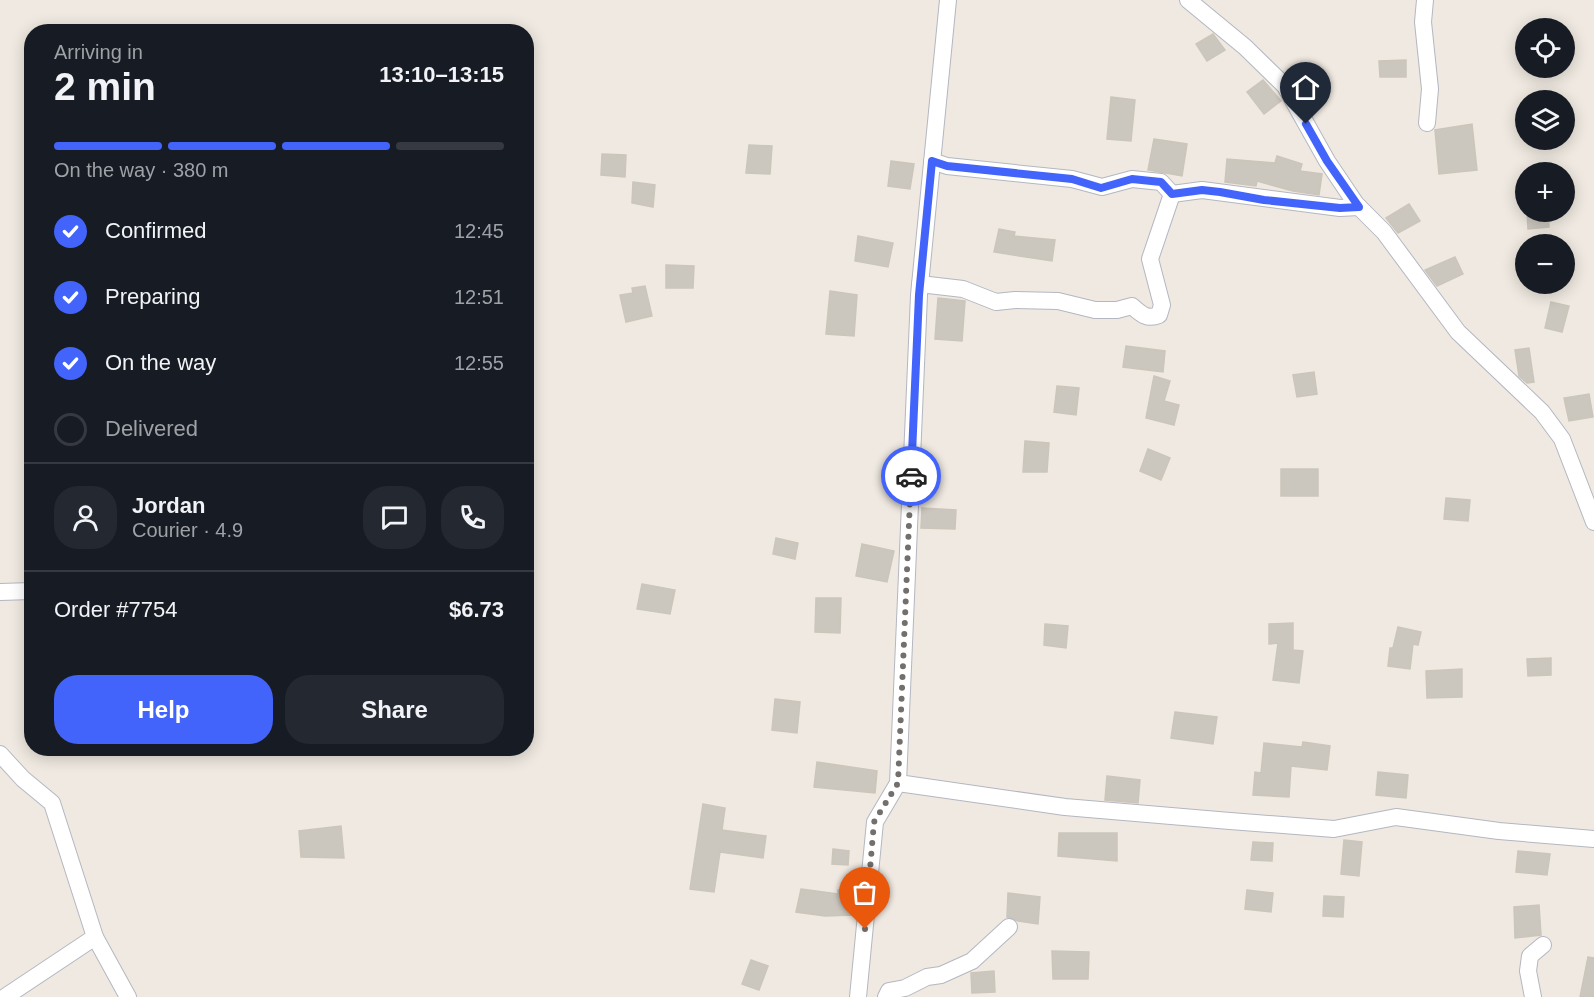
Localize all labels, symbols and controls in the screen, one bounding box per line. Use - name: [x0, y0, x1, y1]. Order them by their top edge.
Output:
- map controls: [1515, 18, 1575, 294]
- button: locate: [1515, 18, 1575, 78]
- text: Arriving in: [54, 41, 143, 63]
- text: 13:10–13:15: [379, 62, 504, 87]
- pin: [1280, 62, 1331, 124]
- text: 2 min: [54, 65, 156, 108]
- icon: home: [1289, 71, 1322, 104]
- button: layers: [1515, 90, 1575, 150]
- text: On the way · 380 m: [54, 159, 229, 181]
- button: +: [1515, 162, 1575, 222]
- icon: check: [54, 215, 87, 248]
- text: Confirmed: [105, 218, 206, 243]
- text: 12:45: [454, 220, 504, 242]
- button: −: [1515, 234, 1575, 294]
- icon: check: [54, 281, 87, 314]
- text: Preparing: [105, 284, 200, 309]
- text: 12:51: [454, 286, 504, 308]
- icon: check: [54, 347, 87, 380]
- text: On the way: [105, 350, 216, 375]
- text: 12:55: [454, 352, 504, 374]
- text: Delivered: [105, 416, 198, 441]
- courier: [881, 446, 941, 506]
- icon: car: [895, 460, 928, 493]
- button: person: [54, 486, 117, 549]
- button: chat: [363, 486, 426, 549]
- button: phone: [441, 486, 504, 549]
- text: Jordan: [132, 493, 205, 518]
- text: Courier · 4.9: [132, 519, 243, 541]
- text: Order #7754: [54, 597, 178, 622]
- text: $6.73: [449, 597, 504, 622]
- button: Help: [54, 675, 273, 744]
- button: Share: [285, 675, 504, 744]
- pin: [839, 867, 890, 929]
- icon: bag: [848, 876, 881, 909]

